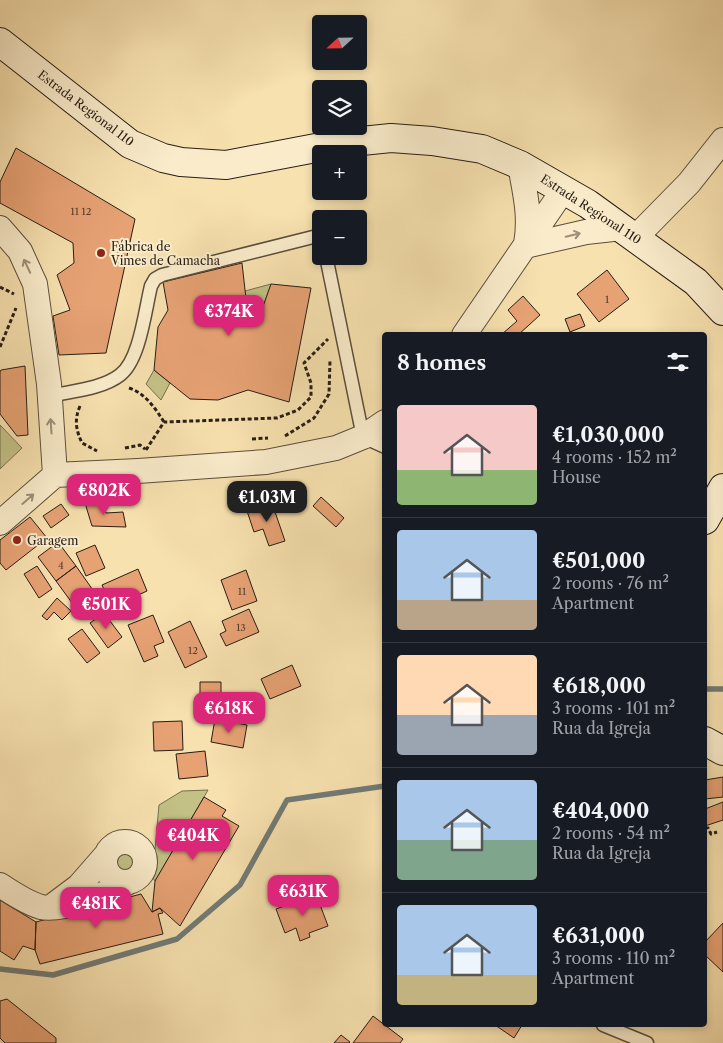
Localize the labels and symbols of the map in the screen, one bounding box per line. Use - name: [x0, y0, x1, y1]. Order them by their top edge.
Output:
- north arrow: [312, 15, 368, 70]
- street label: Estrada Regional 110: [35, 67, 137, 149]
- street label: Estrada Regional 110: [538, 171, 644, 247]
- house number: 11 12: [70, 205, 92, 218]
- one-way arrow: [564, 230, 580, 239]
- place label: Fábrica de Vimes de Camacha: [110, 239, 221, 268]
- marker: Fábrica de Vimes de Camacha: [95, 247, 107, 259]
- one-way arrow: [22, 259, 31, 274]
- house number: 1: [605, 293, 610, 306]
- pin: €374K: [194, 294, 264, 337]
- one-way arrow: [46, 418, 55, 434]
- pin: €802K: [69, 474, 139, 516]
- pin: €1.03M: [226, 480, 308, 523]
- one-way arrow: [21, 493, 34, 505]
- place label: Garagem: [27, 533, 79, 548]
- marker: Garagem: [11, 534, 23, 546]
- house number: 4: [58, 559, 64, 572]
- house number: 11: [238, 585, 247, 598]
- pin: €501K: [71, 588, 141, 630]
- house number: 13: [236, 621, 246, 634]
- house number: 12: [188, 644, 198, 657]
- pin: €618K: [194, 692, 264, 734]
- pin: €404K: [158, 818, 228, 861]
- pin: €631K: [268, 874, 338, 917]
- pin: €481K: [61, 886, 131, 929]

